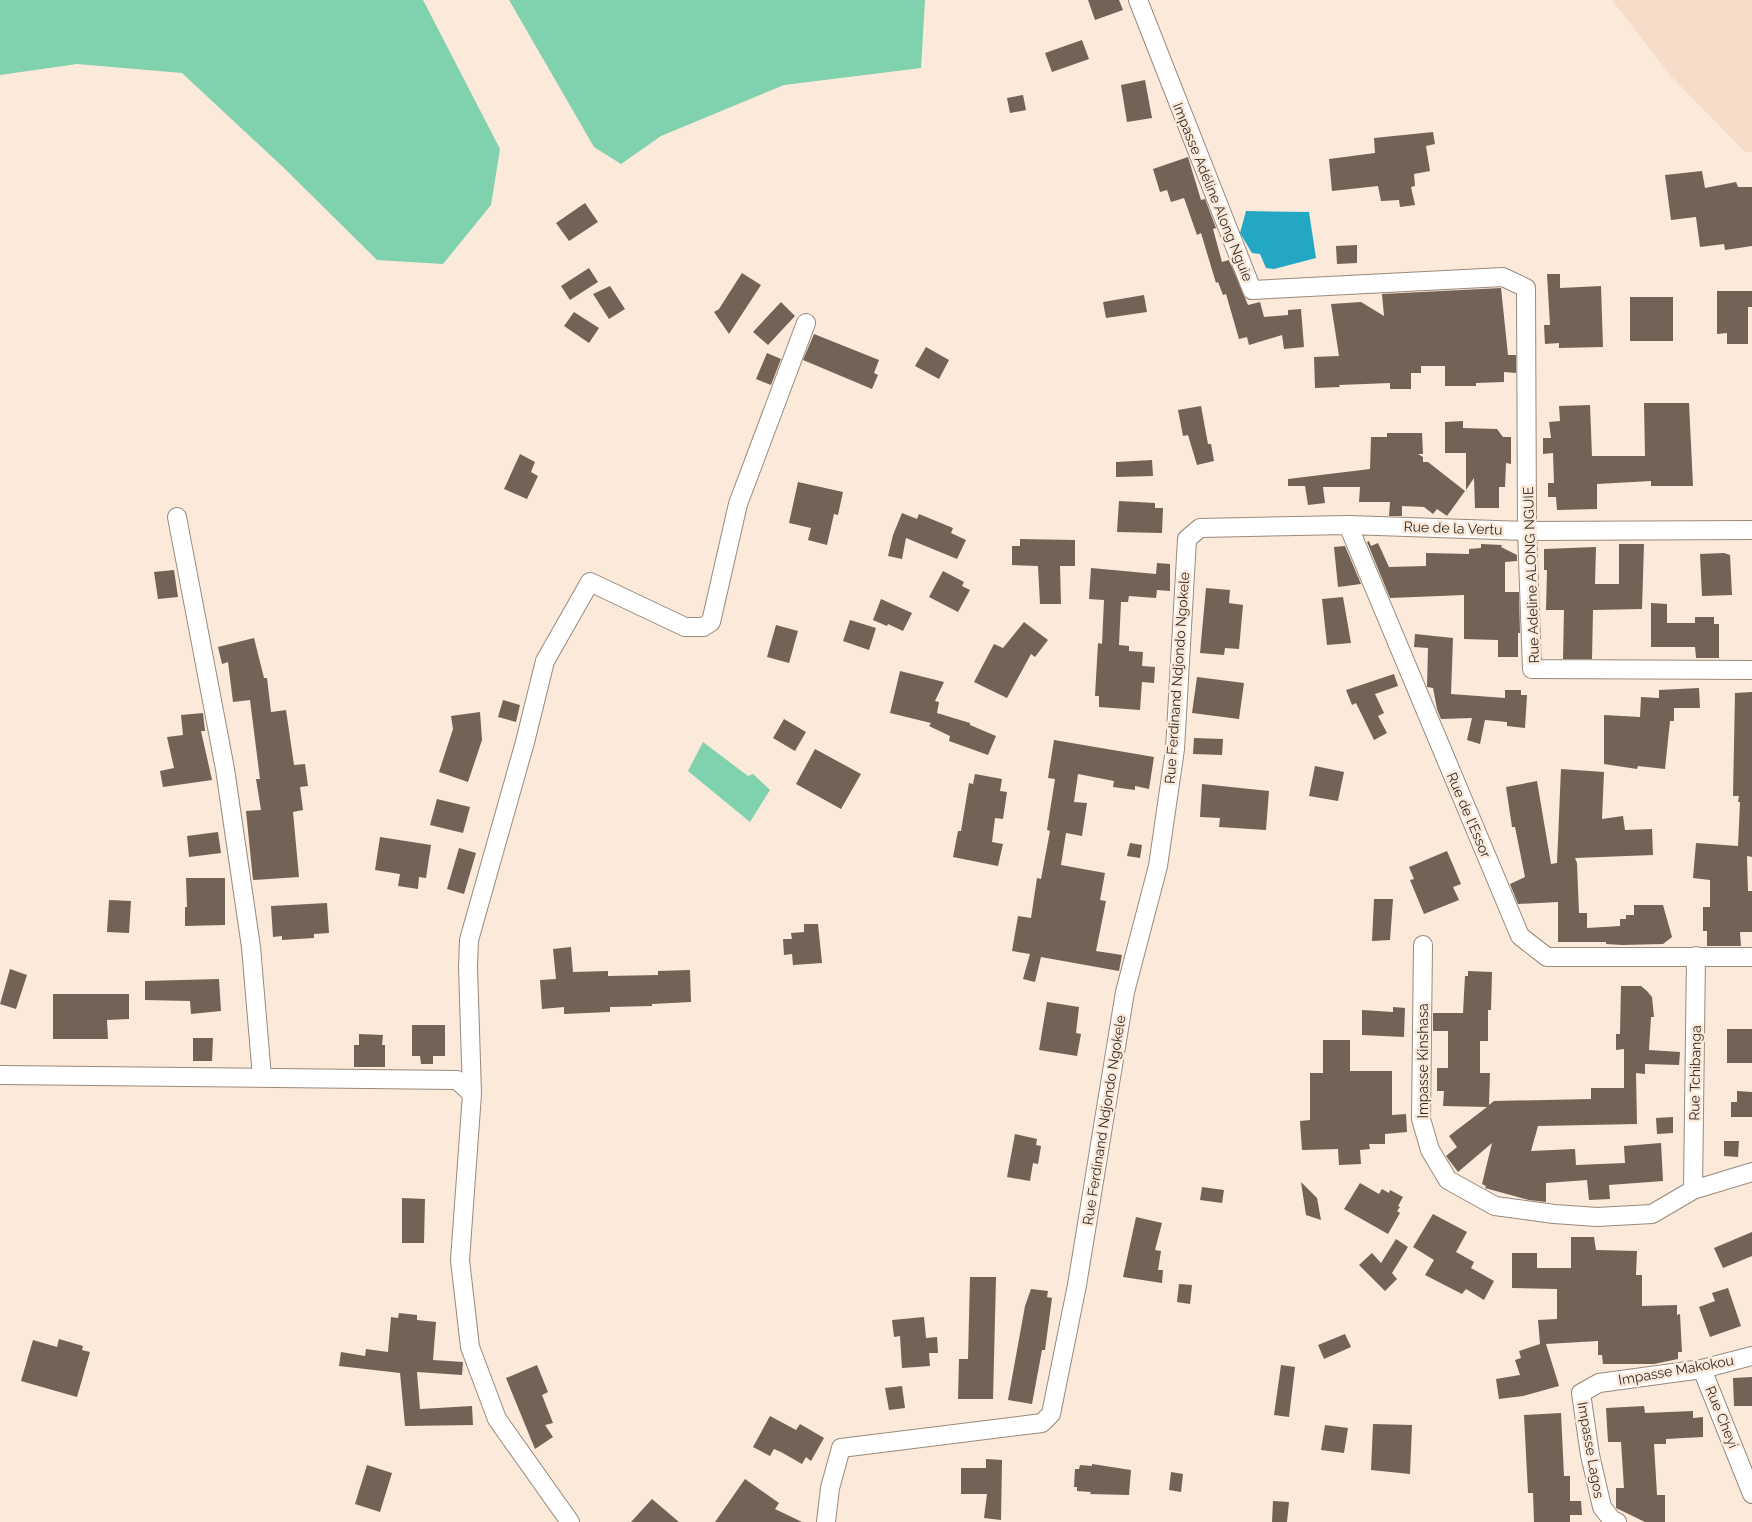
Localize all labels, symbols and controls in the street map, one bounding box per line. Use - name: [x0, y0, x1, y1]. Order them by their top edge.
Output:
- street label: Impasse Adéline Along Nguie: [1170, 100, 1256, 284]
- street label: Rue Adeline ALONG NGUIE: [1520, 486, 1542, 664]
- street label: Rue de la Vertu: [1403, 518, 1503, 538]
- street label: Rue Ferdinand Ndjondo Ngokele: [1162, 571, 1192, 785]
- street label: Rue de l'Essor: [1444, 770, 1494, 860]
- street label: Impasse Kinshasa: [1415, 1003, 1431, 1119]
- street label: Rue Ferdinand Ndjondo Ngokele: [1079, 1014, 1129, 1226]
- street label: Rue Tchibanga: [1686, 1025, 1704, 1121]
- street label: Impasse Makokou: [1617, 1352, 1735, 1388]
- street label: Rue Cheyi: [1702, 1384, 1742, 1450]
- street label: Impasse Lagos: [1575, 1401, 1607, 1500]

